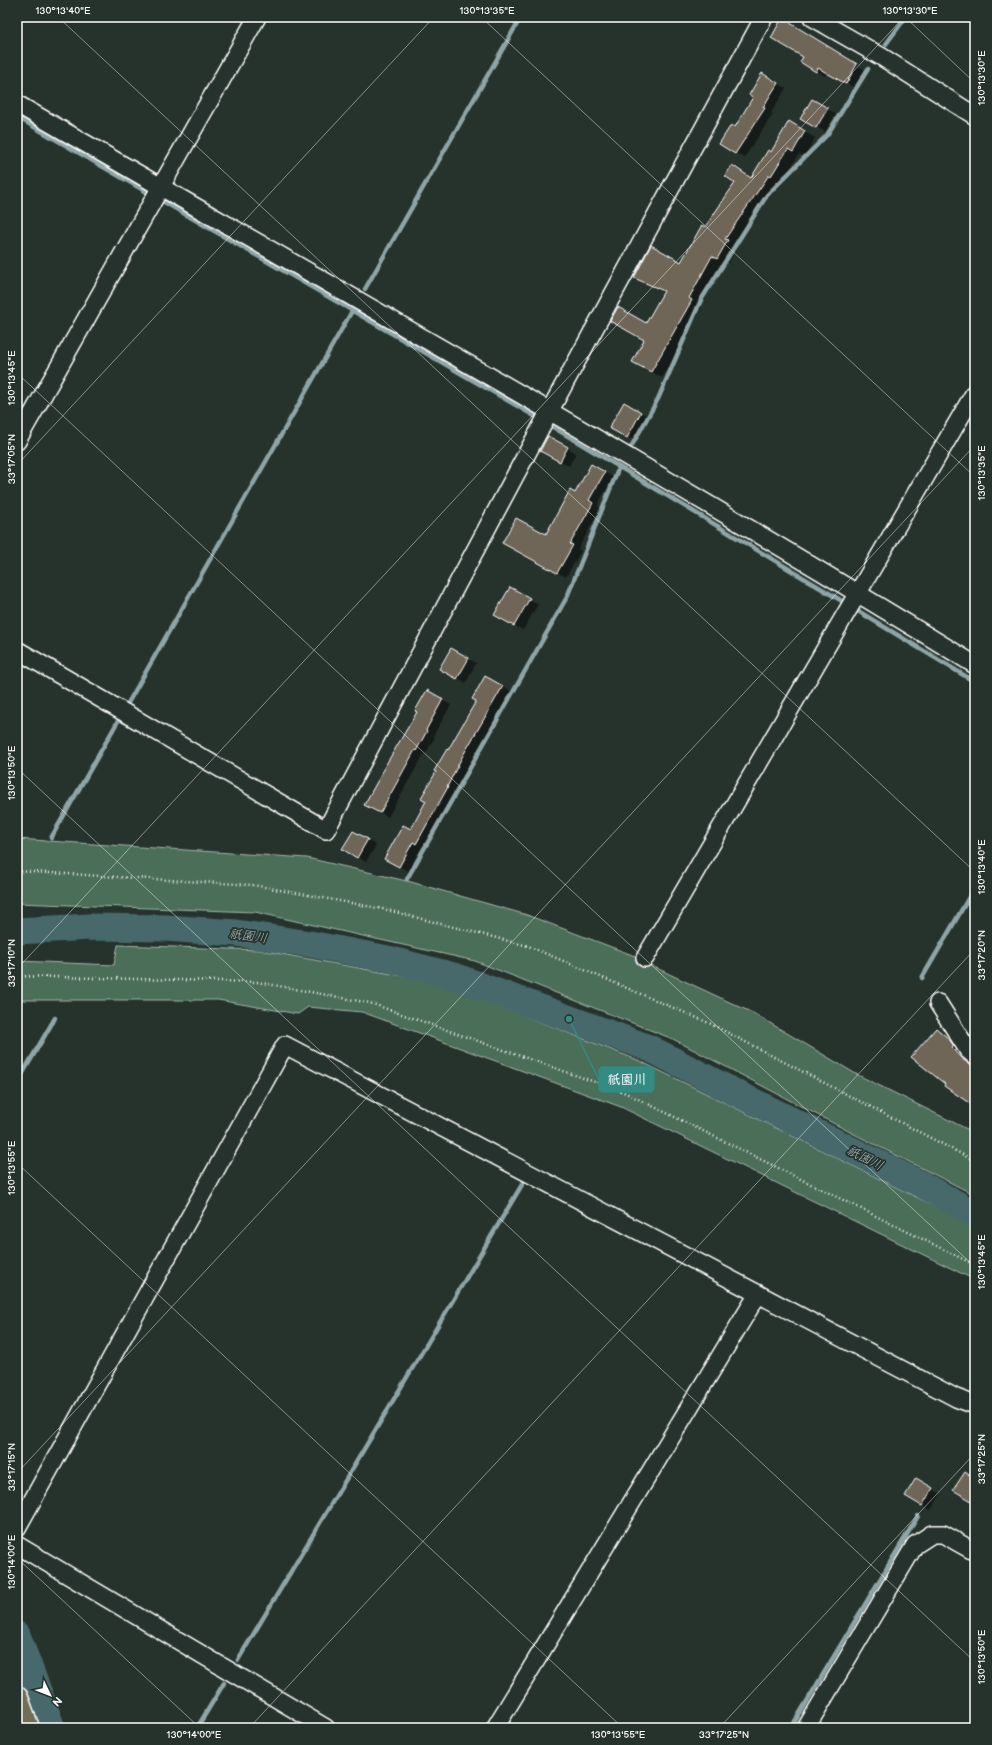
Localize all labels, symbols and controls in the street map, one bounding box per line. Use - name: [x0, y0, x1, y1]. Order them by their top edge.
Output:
- text: 130°13'40"E: [35, 5, 91, 17]
- text: 130°13'35"E: [460, 5, 515, 17]
- text: 130°13'30"E: [882, 5, 938, 17]
- text: 130°13'30"E: [976, 50, 988, 106]
- text: 130°13'45"E: [6, 350, 18, 405]
- text: 33°17'05"N: [6, 434, 18, 484]
- text: 130°13'35"E: [976, 445, 988, 500]
- text: 130°13'50"E: [6, 745, 18, 800]
- text: 130°13'40"E: [976, 839, 988, 895]
- water label: 祇園川: [228, 925, 268, 947]
- text: 33°17'20"N: [976, 930, 988, 980]
- text: 33°17'10"N: [6, 939, 18, 987]
- callout: 祇園川: [599, 1067, 654, 1092]
- text: 祇園川: [607, 1072, 647, 1088]
- text: 130°13'55"E: [6, 1140, 18, 1195]
- water label: 祇園川: [844, 1142, 886, 1174]
- text: 130°13'45"E: [976, 1234, 988, 1289]
- text: 33°17'25"N: [976, 1434, 988, 1484]
- text: 33°17'15"N: [6, 1443, 18, 1491]
- text: 130°14'00"E: [6, 1534, 18, 1589]
- text: 130°13'50"E: [976, 1629, 988, 1684]
- north arrow: [30, 1675, 70, 1715]
- text: N: [49, 1694, 65, 1709]
- text: 130°14'00"E: [167, 1729, 222, 1741]
- text: 130°13'55"E: [591, 1729, 646, 1741]
- text: 33°17'25"N: [699, 1729, 749, 1741]

